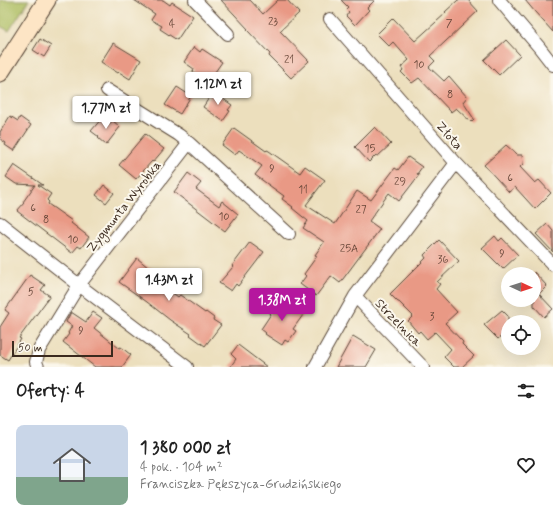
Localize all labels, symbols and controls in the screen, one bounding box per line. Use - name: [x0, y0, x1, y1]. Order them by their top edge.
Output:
- house number: 23: [268, 15, 278, 29]
- house number: 4: [169, 17, 176, 31]
- house number: 7: [446, 17, 453, 31]
- house number: 21: [284, 53, 294, 67]
- house number: 10: [413, 58, 425, 72]
- pin: 1.12M zł: [177, 72, 259, 106]
- text: 1.12M zł: [194, 76, 242, 93]
- house number: 8: [447, 88, 453, 102]
- pin: 1.77M zł: [65, 96, 147, 130]
- text: 1.77M zł: [81, 100, 131, 117]
- street label: Złota: [432, 118, 466, 154]
- house number: 15: [365, 142, 376, 156]
- street label: Zygmunta Wyrobka: [83, 157, 166, 257]
- house number: 9: [269, 162, 275, 176]
- house number: 6: [507, 171, 513, 185]
- house number: 29: [394, 175, 406, 189]
- house number: 11: [298, 183, 308, 197]
- house number: 6: [30, 201, 36, 215]
- house number: 27: [356, 203, 367, 217]
- house number: 10: [218, 210, 230, 224]
- house number: 8: [43, 213, 49, 227]
- house number: 10: [67, 233, 79, 247]
- house number: 25A: [340, 242, 358, 256]
- house number: 9: [499, 247, 505, 261]
- house number: 36: [437, 253, 449, 267]
- north arrow: [501, 267, 541, 307]
- map controls: [501, 267, 541, 355]
- pin: 1.43M zł: [128, 268, 210, 302]
- text: 1.43M zł: [145, 272, 193, 289]
- house number: 5: [28, 285, 35, 299]
- pin: 1.38M zł: [241, 288, 323, 322]
- text: 1.38M zł: [258, 292, 306, 309]
- street label: Strzelnica: [371, 295, 425, 351]
- house number: 3: [430, 310, 435, 324]
- button: locate: [501, 315, 541, 355]
- house number: 9: [78, 324, 84, 338]
- scale bar: [12, 339, 113, 358]
- text: 50 m: [18, 341, 43, 355]
- text: Oferty: 4: [16, 380, 85, 402]
- icon: filters: [515, 380, 537, 402]
- text: 1 380 000 zł: [140, 437, 231, 459]
- icon: home: [48, 441, 96, 489]
- icon: heart: [515, 454, 537, 476]
- text: 4 pok. · 104 m²: [140, 459, 222, 476]
- text: Franciszka Pększyca-Grudzińskiego: [140, 476, 341, 493]

